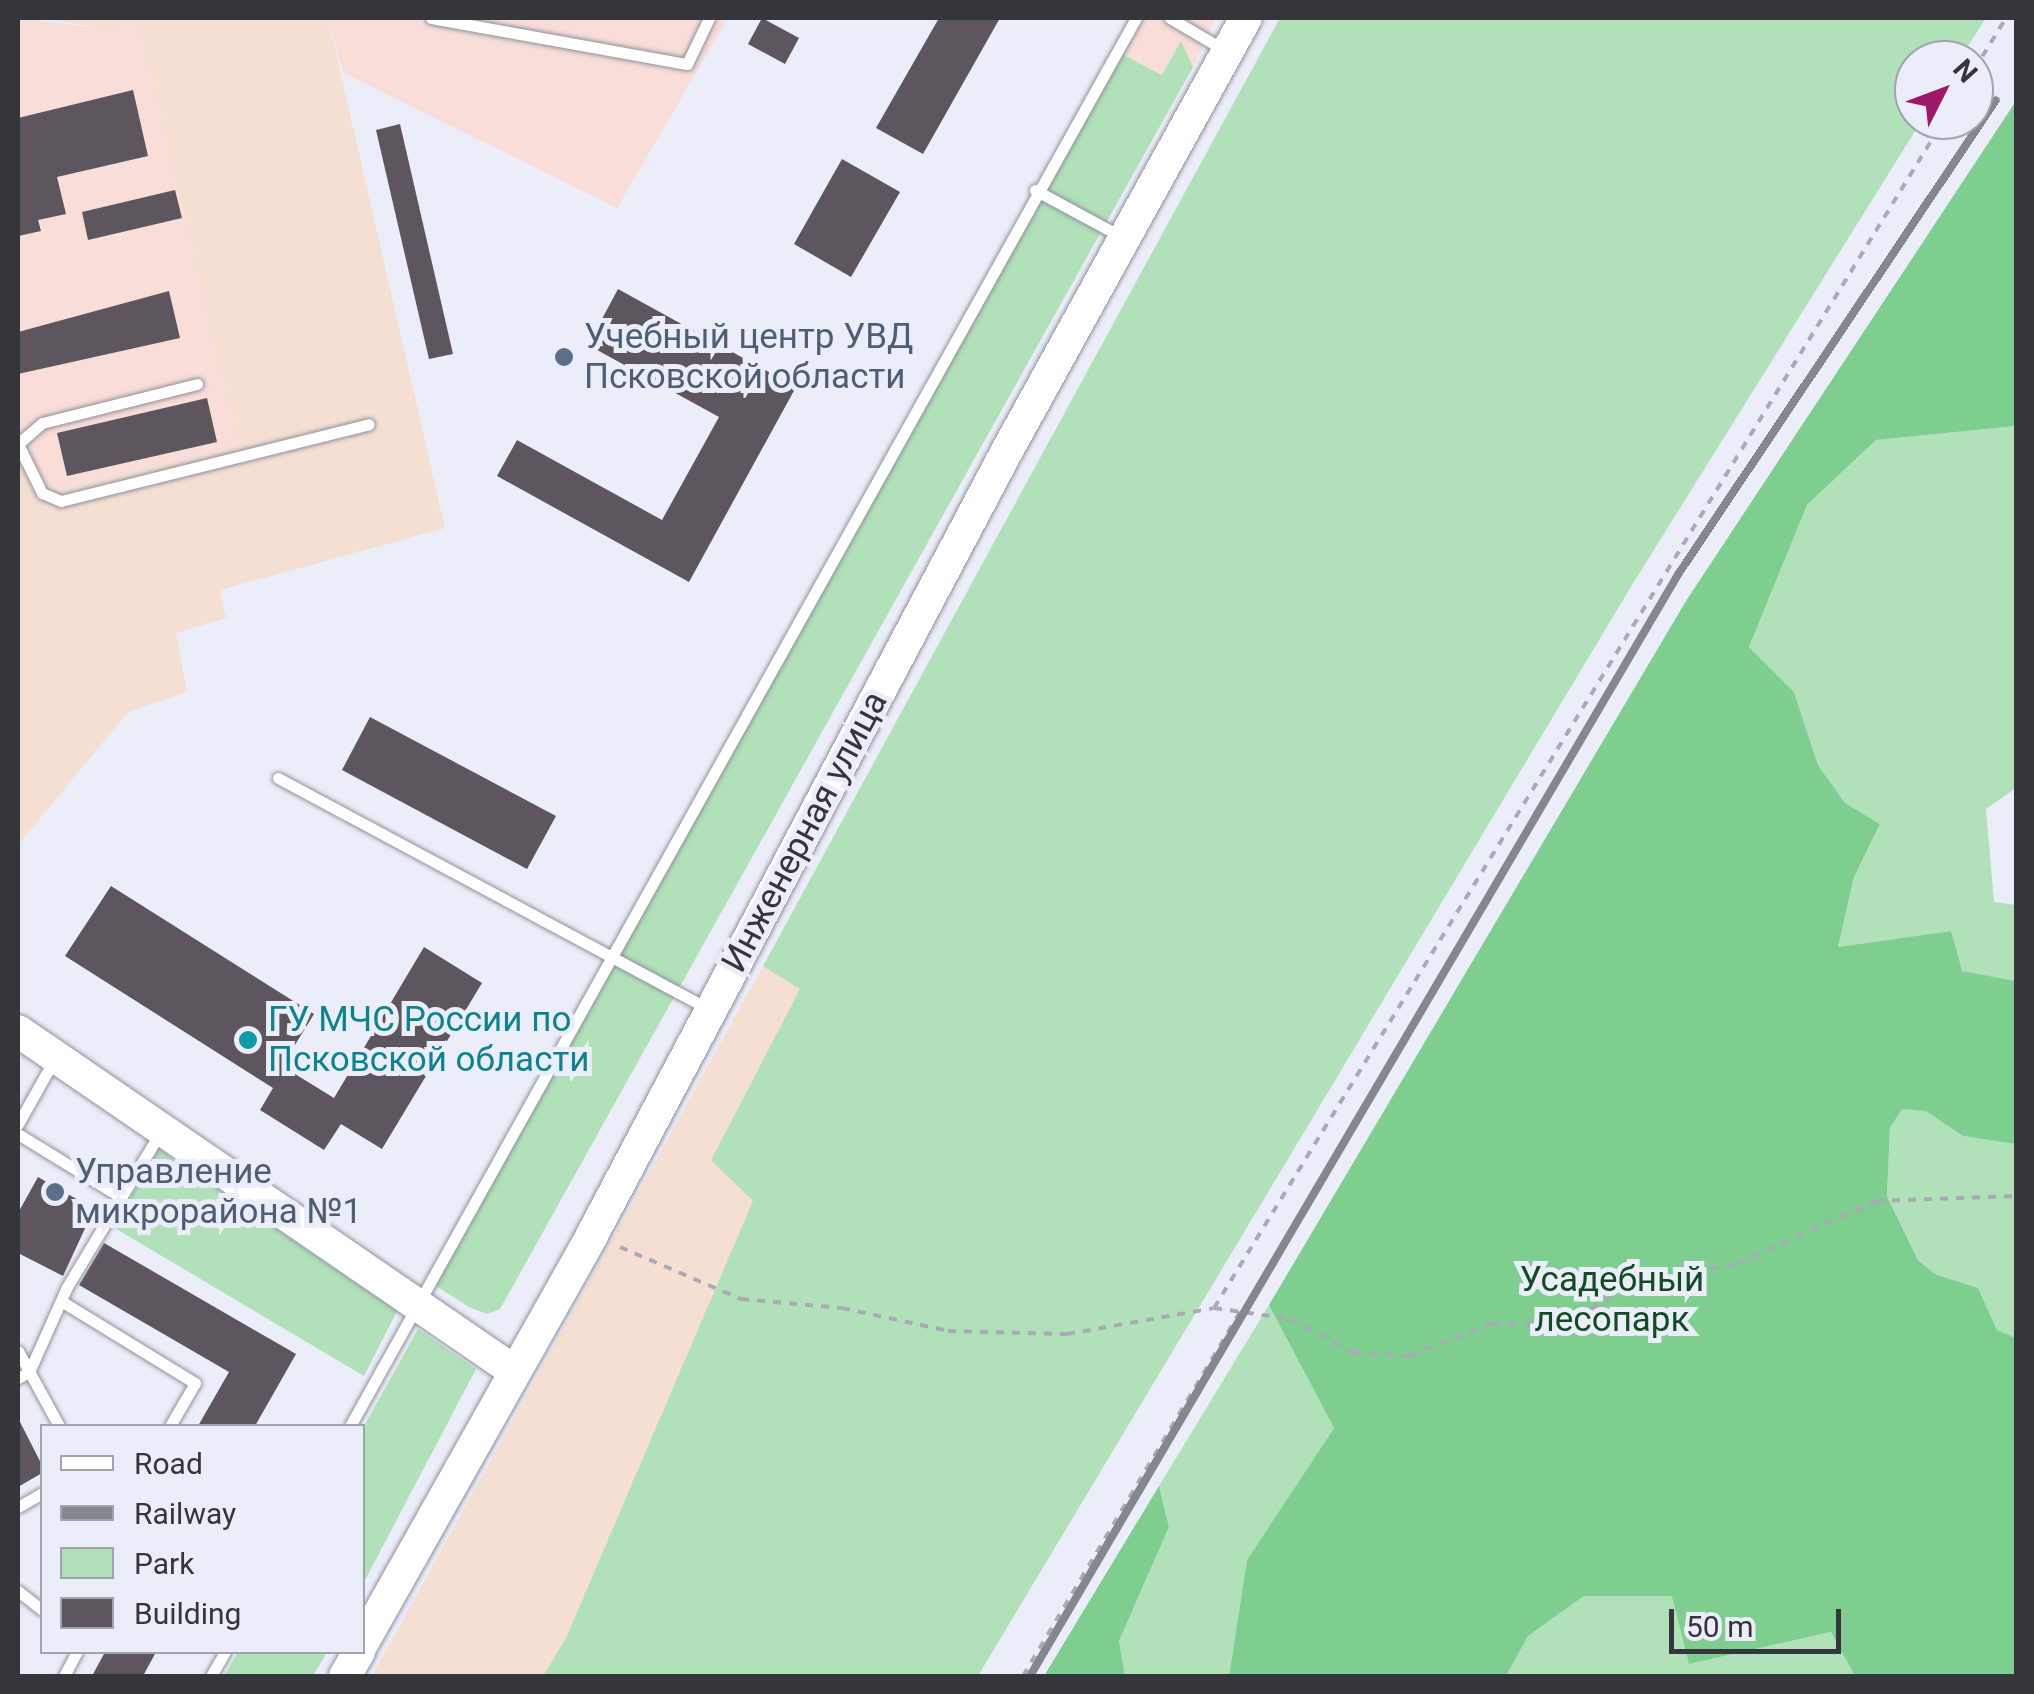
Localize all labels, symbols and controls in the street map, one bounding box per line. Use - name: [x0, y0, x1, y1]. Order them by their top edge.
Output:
- north arrow: [1894, 40, 1994, 140]
- text: N: [1946, 53, 1984, 89]
- place label: Учебный центр УВД Псковской области: [584, 316, 913, 398]
- marker: Учебный центр УВД Псковской области: [553, 346, 575, 368]
- street label: Инженерная улица: [713, 685, 897, 979]
- place label: ГУ МЧС России по Псковской области: [268, 999, 589, 1081]
- marker: ГУ МЧС России по Псковской области: [237, 1029, 259, 1051]
- place label: Управление микрорайона №1: [75, 1151, 362, 1233]
- marker: Управление микрорайона №1: [44, 1181, 66, 1203]
- park label: Усадебный лесопарк: [1520, 1259, 1704, 1341]
- legend: [40, 1424, 365, 1654]
- text: Road: [134, 1446, 203, 1481]
- text: Railway: [134, 1496, 236, 1531]
- text: Park: [134, 1546, 194, 1581]
- scale bar: [1674, 1589, 1846, 1651]
- text: Building: [134, 1596, 241, 1631]
- text: 50 m: [1686, 1609, 1753, 1644]

